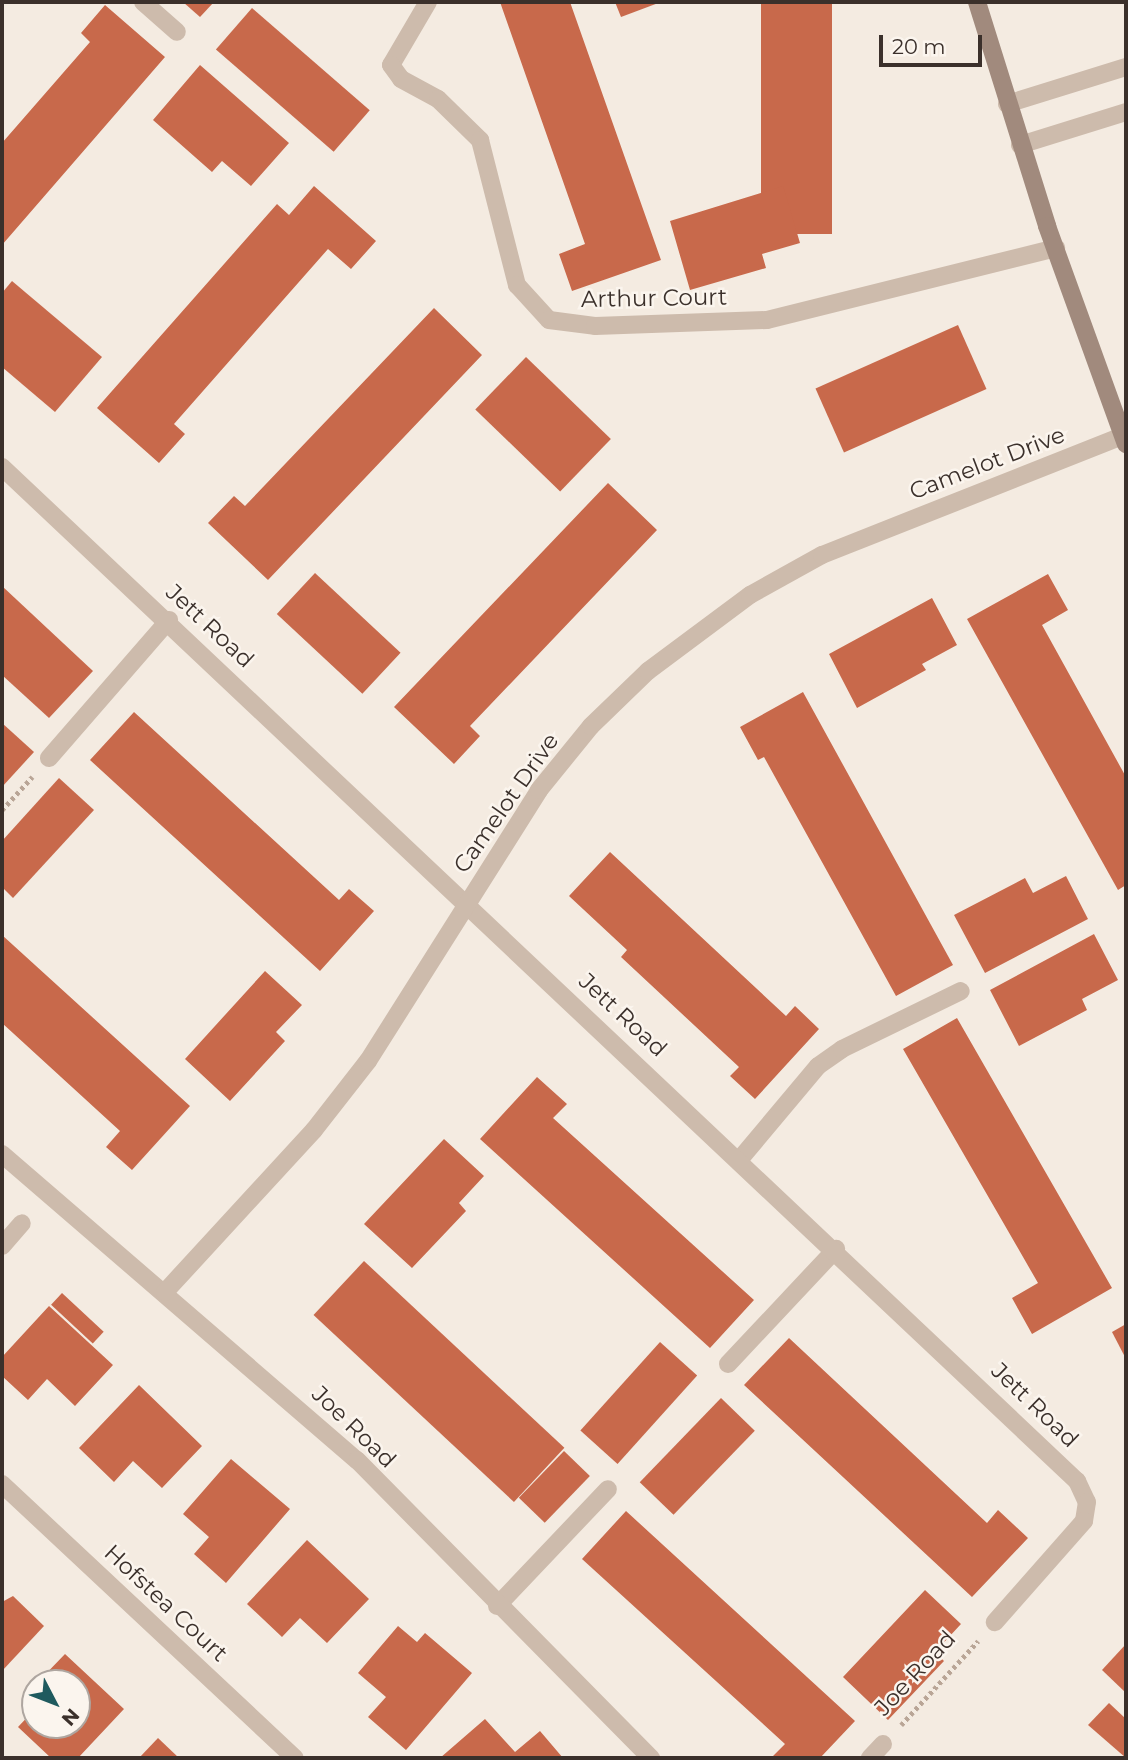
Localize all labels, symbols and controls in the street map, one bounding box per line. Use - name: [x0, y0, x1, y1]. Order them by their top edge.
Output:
- scale bar: [883, 21, 986, 65]
- text: 20 m: [892, 34, 946, 59]
- street label: Arthur Court: [581, 283, 727, 313]
- street label: Camelot Drive: [905, 421, 1069, 505]
- street label: Jett Road: [160, 578, 260, 674]
- street label: Camelot Drive: [448, 728, 564, 878]
- street label: Jett Road: [573, 967, 673, 1063]
- street label: Jett Road: [986, 1357, 1084, 1453]
- street label: Joe Road: [306, 1380, 402, 1474]
- street label: Hofstea Court: [99, 1539, 233, 1667]
- street label: Joe Road: [869, 1625, 961, 1721]
- north arrow: [21, 1669, 91, 1739]
- text: N: [57, 1704, 84, 1730]

